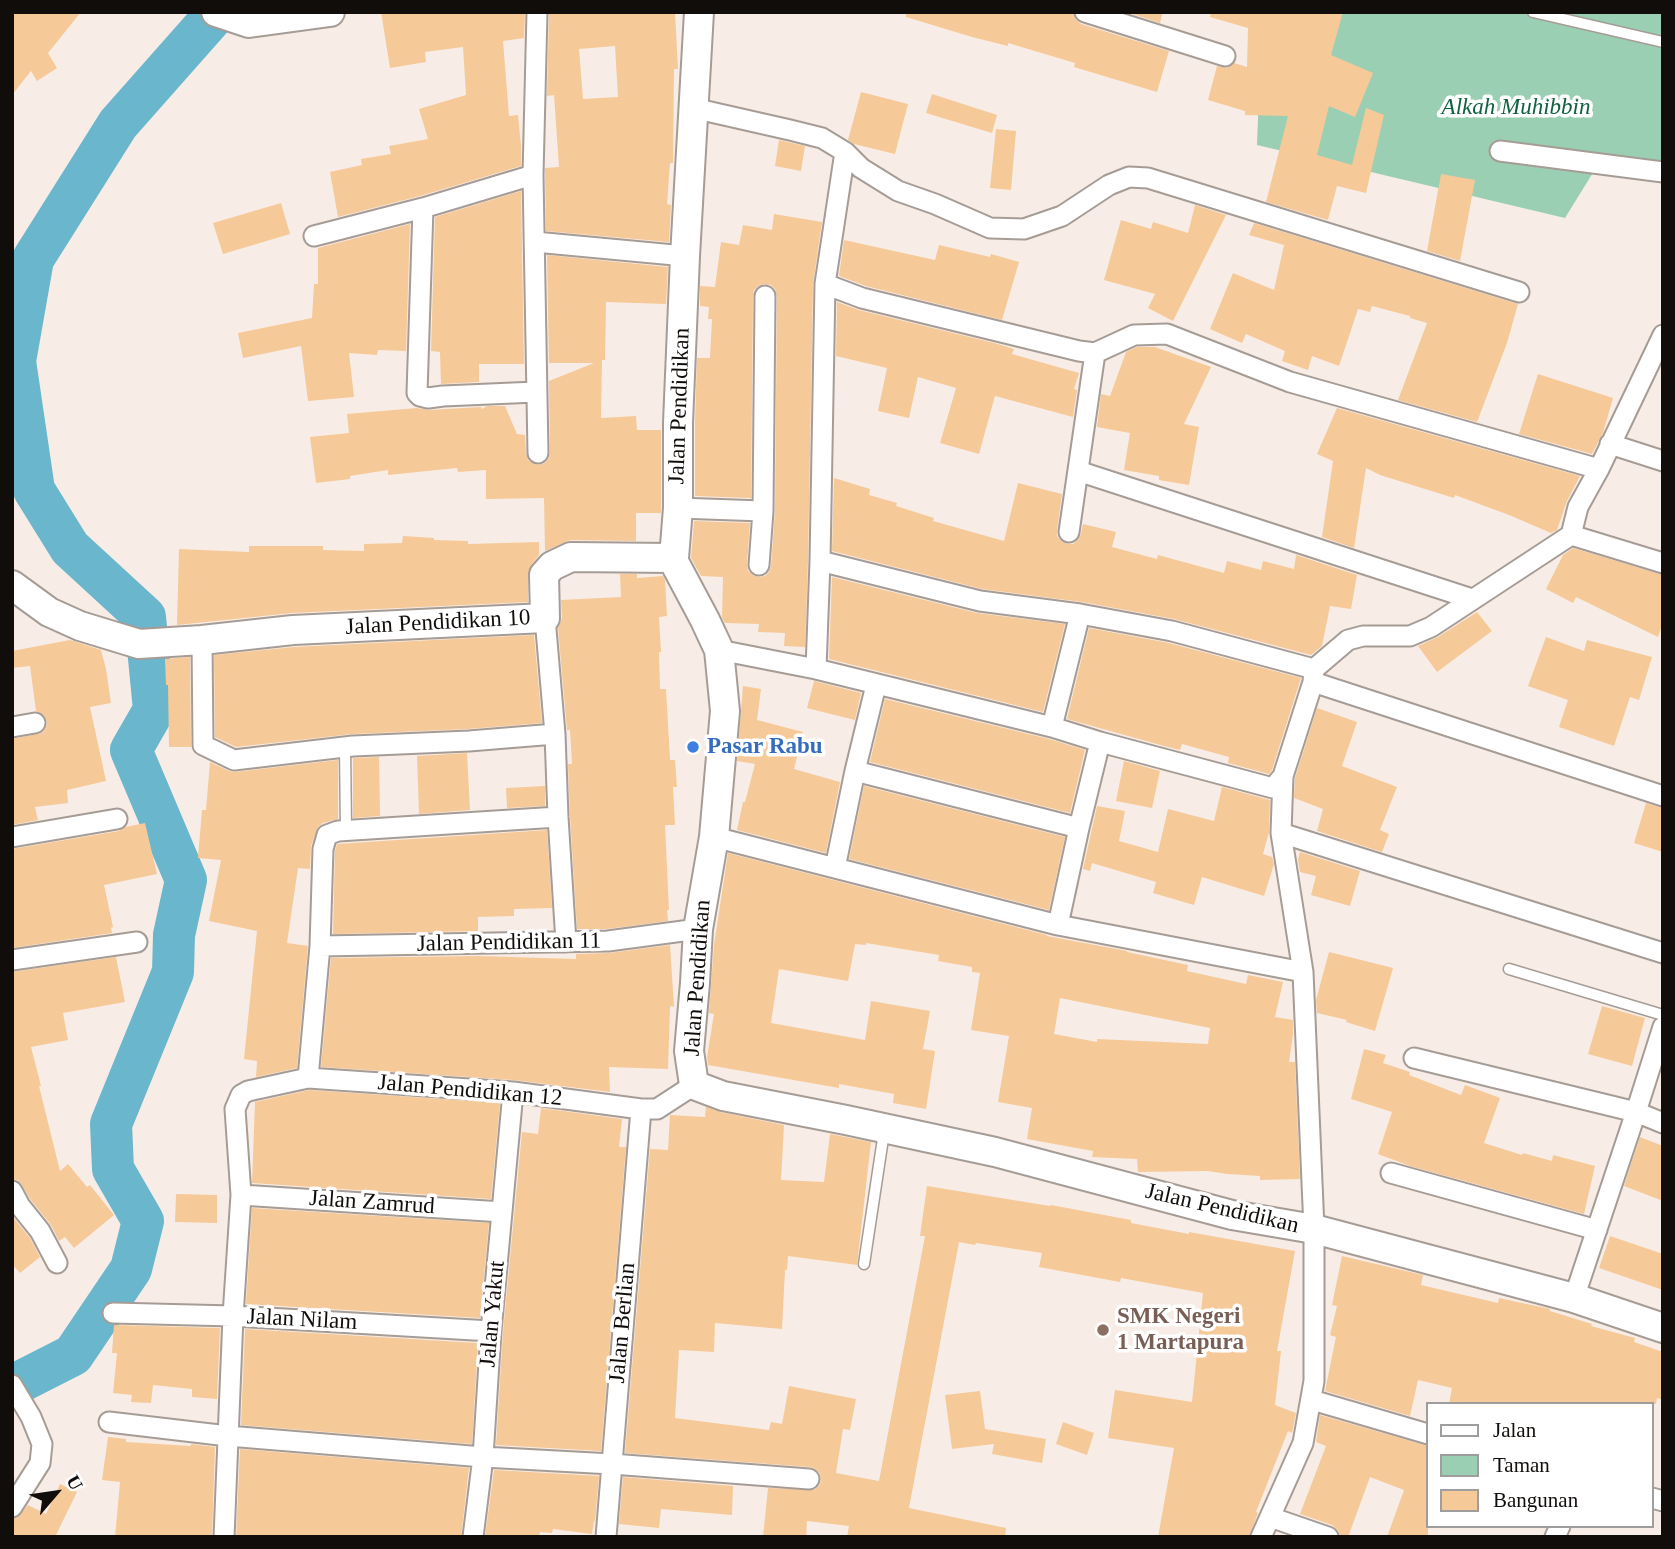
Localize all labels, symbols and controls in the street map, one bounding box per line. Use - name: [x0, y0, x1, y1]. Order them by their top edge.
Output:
- park label: Alkah Muhibbin: [1442, 94, 1590, 122]
- street label: Jalan Pendidikan: [663, 327, 697, 485]
- street label: Jalan Pendidikan 10: [345, 604, 531, 642]
- place label: Pasar Rabu: [707, 733, 823, 761]
- marker: Pasar Rabu: [685, 739, 701, 755]
- street label: Jalan Pendidikan: [679, 899, 717, 1057]
- street label: Jalan Pendidikan 11: [417, 928, 601, 958]
- street label: Jalan Pendidikan 12: [377, 1069, 563, 1113]
- street label: Jalan Pendidikan: [1143, 1178, 1301, 1240]
- street label: Jalan Zamrud: [308, 1185, 436, 1221]
- street label: Jalan Yakut: [475, 1260, 511, 1368]
- street label: Jalan Berlian: [604, 1262, 642, 1384]
- street label: Jalan Nilam: [246, 1303, 358, 1337]
- place label: SMK Negeri 1 Martapura: [1117, 1303, 1244, 1357]
- marker: SMK Negeri 1 Martapura: [1095, 1322, 1111, 1338]
- legend: [1426, 1402, 1654, 1528]
- text: Jalan: [1493, 1418, 1536, 1442]
- text: Taman: [1493, 1453, 1550, 1477]
- north arrow: [21, 1458, 91, 1528]
- text: U: [62, 1471, 87, 1494]
- text: Bangunan: [1493, 1488, 1578, 1512]

